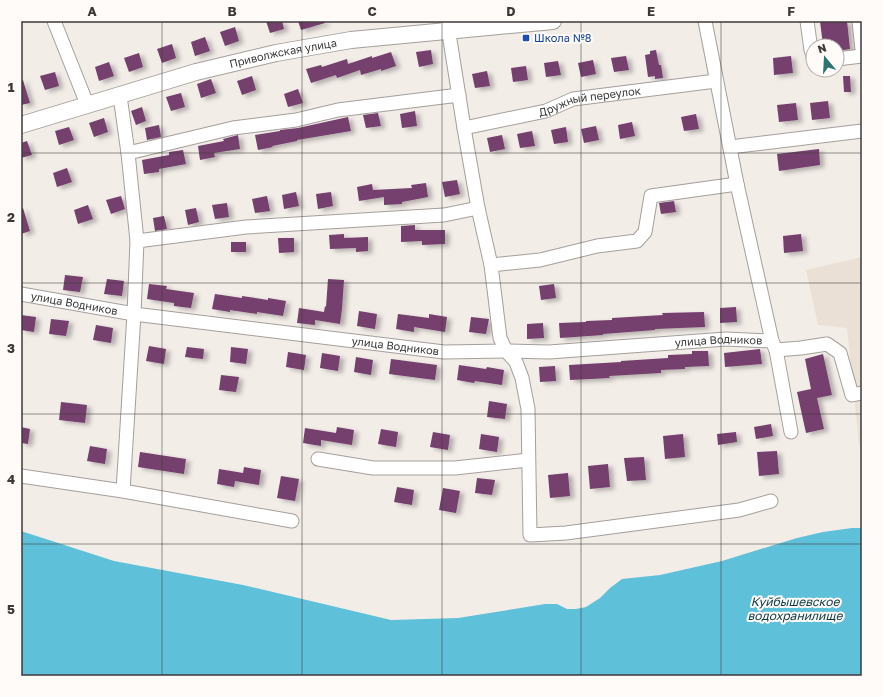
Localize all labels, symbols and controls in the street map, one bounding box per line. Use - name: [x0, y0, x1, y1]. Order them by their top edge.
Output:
- text: A: [87, 3, 97, 19]
- text: B: [227, 3, 237, 19]
- text: C: [367, 3, 377, 19]
- text: D: [506, 3, 516, 19]
- text: E: [647, 3, 655, 19]
- text: F: [787, 3, 795, 19]
- place label: Школа №8: [534, 31, 592, 44]
- marker: Школа №8: [521, 33, 531, 43]
- street label: Приволжская улица: [228, 36, 338, 70]
- north arrow: [805, 38, 845, 78]
- text: N: [816, 41, 828, 55]
- text: 1: [8, 79, 15, 95]
- street label: Дружный переулок: [537, 83, 642, 118]
- text: 2: [7, 209, 15, 225]
- street label: улица Водников: [30, 289, 119, 317]
- street label: улица Водников: [674, 332, 763, 349]
- street label: улица Водников: [351, 334, 440, 357]
- text: 3: [7, 340, 15, 356]
- text: 4: [7, 471, 15, 487]
- water label: Куйбышевское водохранилище: [748, 594, 843, 623]
- text: 5: [7, 601, 15, 617]

